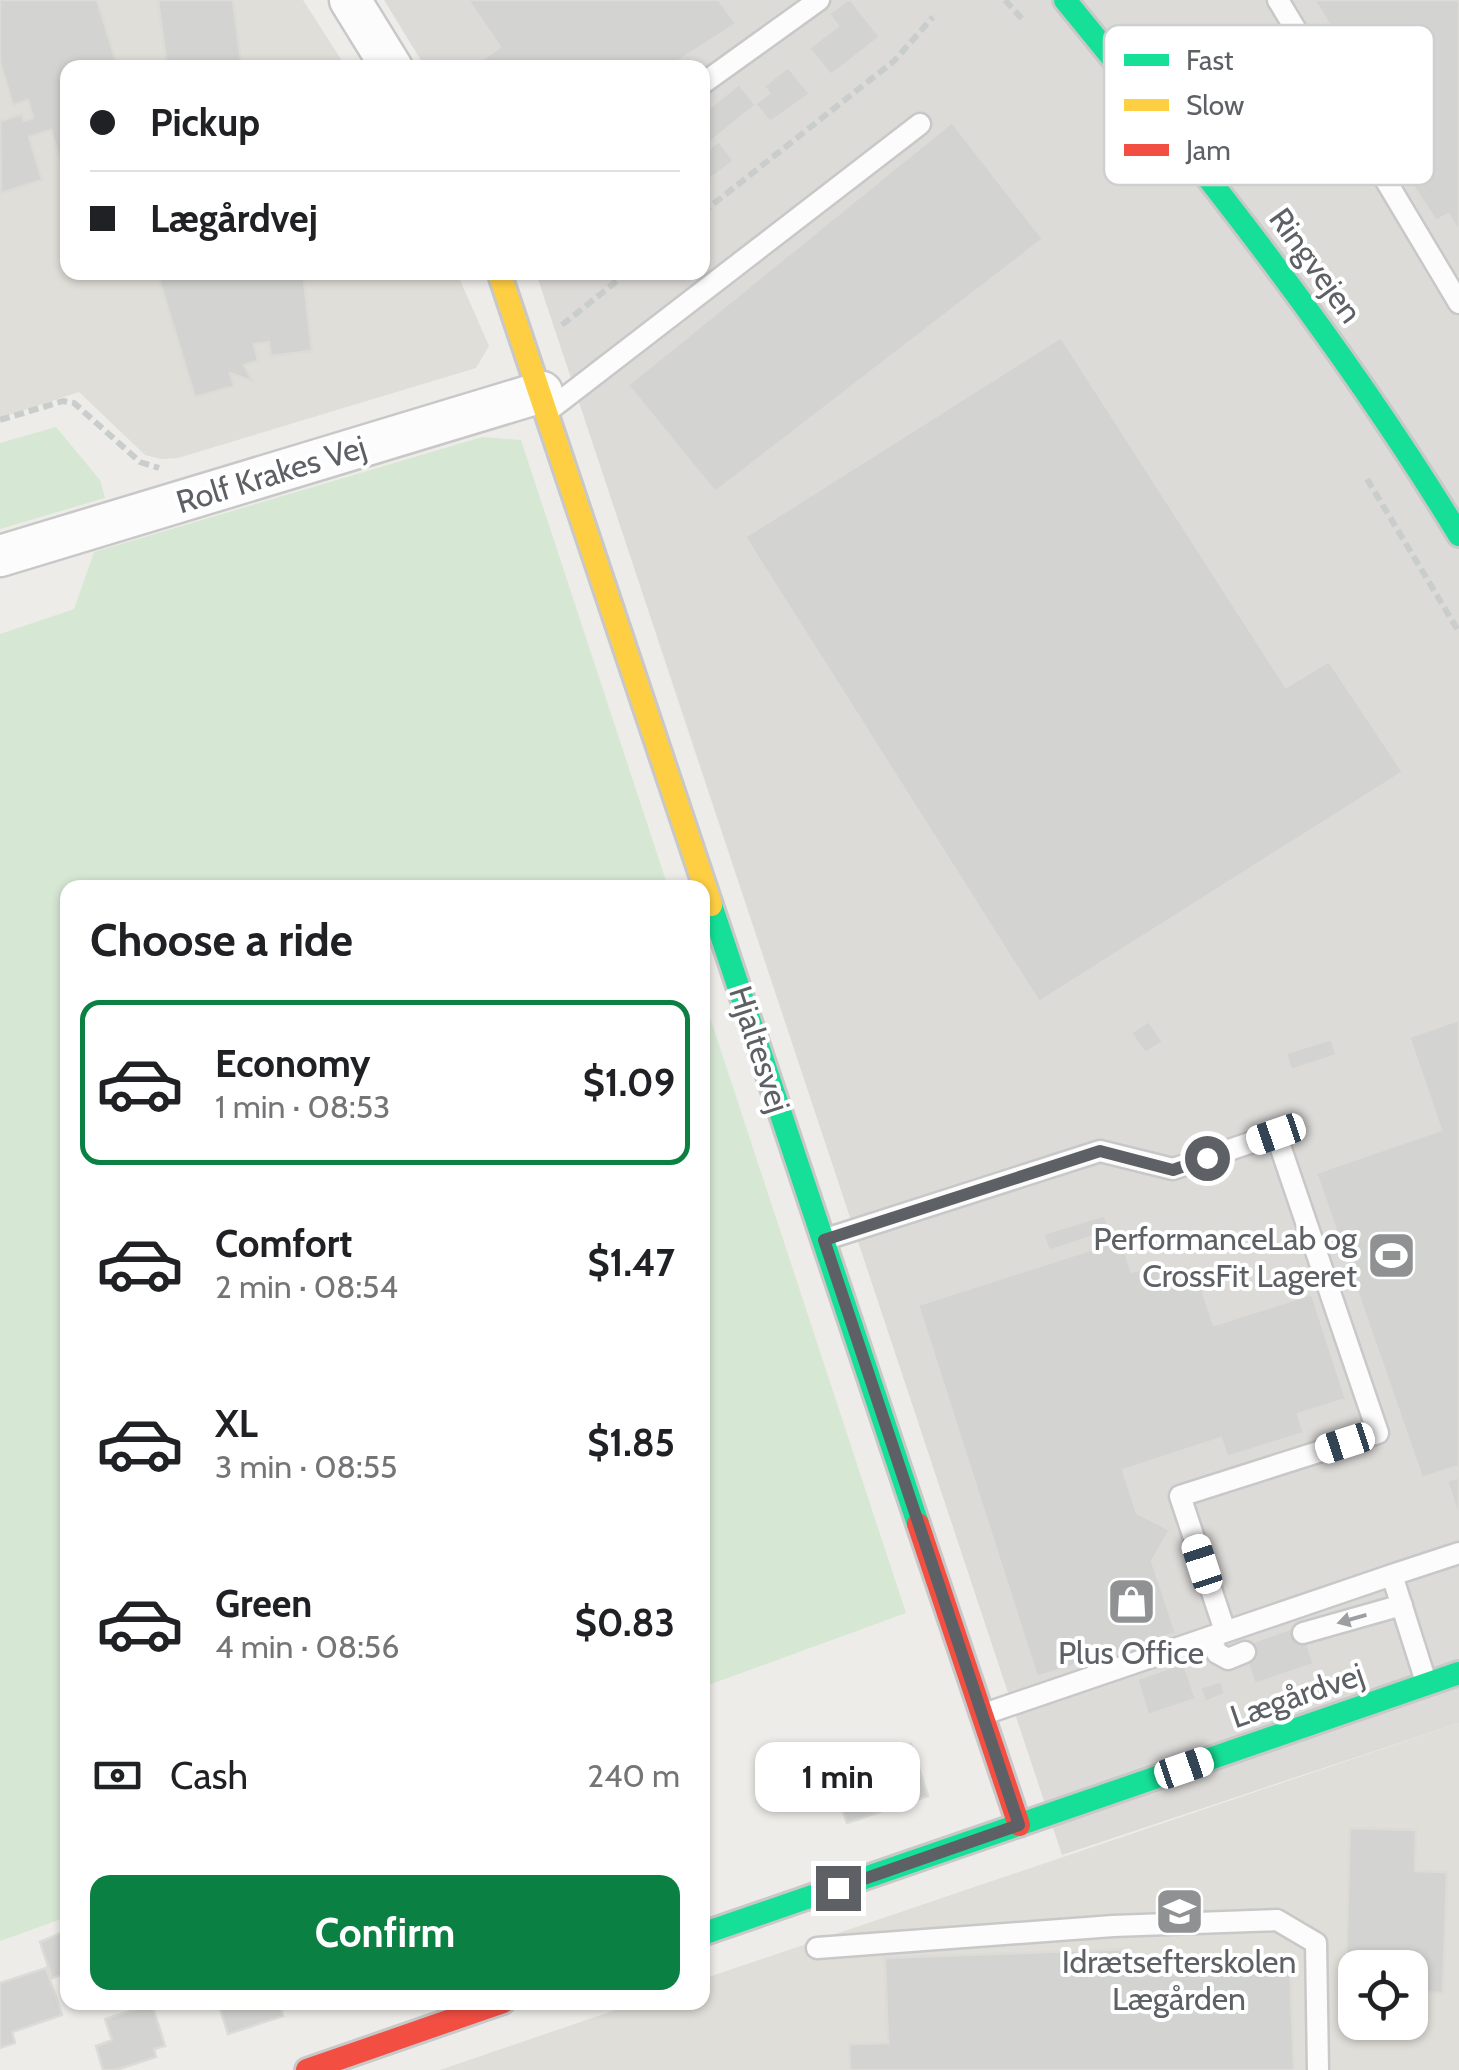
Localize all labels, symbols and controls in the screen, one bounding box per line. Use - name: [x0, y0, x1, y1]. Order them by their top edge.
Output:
- legend: [1104, 25, 1434, 185]
- text: Fast: [1186, 43, 1234, 77]
- text: Slow: [1186, 88, 1244, 122]
- text: Pickup: [150, 99, 260, 146]
- text: Jam: [1185, 133, 1231, 167]
- text: Lægårdvej: [150, 195, 318, 242]
- street label: Ringvejen: [1261, 200, 1371, 330]
- street label: Rolf Krakes Vej: [171, 427, 371, 521]
- text: Choose a ride: [90, 913, 353, 967]
- street label: Hjaltesvej: [721, 981, 799, 1117]
- icon: car: [95, 1038, 185, 1128]
- text: Economy: [215, 1040, 370, 1087]
- text: $1.09: [583, 1059, 675, 1106]
- text: 1 min · 08:53: [215, 1087, 390, 1126]
- car: [1243, 1110, 1309, 1158]
- route start: [1185, 1136, 1230, 1181]
- icon: car: [95, 1218, 185, 1308]
- place label: PerformanceLab og CrossFit Lageret: [1093, 1219, 1358, 1295]
- text: Comfort: [215, 1220, 352, 1267]
- sports icon: PerformanceLab og CrossFit Lageret: [1366, 1230, 1418, 1282]
- text: $1.47: [588, 1239, 675, 1286]
- text: 2 min · 08:54: [215, 1267, 398, 1306]
- icon: car: [95, 1398, 185, 1488]
- text: XL: [215, 1400, 258, 1447]
- text: $1.85: [587, 1419, 675, 1466]
- car: [1312, 1419, 1378, 1467]
- text: 3 min · 08:55: [215, 1447, 397, 1486]
- car: [1178, 1531, 1226, 1597]
- shop icon: Plus Office: [1105, 1576, 1157, 1628]
- icon: car: [95, 1578, 185, 1668]
- text: Green: [215, 1580, 312, 1627]
- text: $0.83: [575, 1599, 675, 1646]
- one-way arrow: [1337, 1612, 1367, 1627]
- text: 4 min · 08:56: [215, 1627, 399, 1666]
- place label: Plus Office: [1058, 1633, 1204, 1672]
- street label: Lægårdvej: [1225, 1654, 1369, 1736]
- callout: 1 min: [756, 1743, 920, 1813]
- car: [1151, 1744, 1217, 1792]
- icon: cash: [90, 1748, 145, 1803]
- text: Cash: [170, 1752, 248, 1799]
- text: 240 m: [587, 1756, 680, 1795]
- text: 1 min: [801, 1757, 874, 1796]
- route end: [816, 1866, 861, 1911]
- button: Confirm: [90, 1875, 680, 1990]
- school or university icon: Idrætsefterskolen Lægården: [1153, 1885, 1205, 1937]
- place label: Idrætsefterskolen Lægården: [1062, 1942, 1296, 2018]
- map controls: [1338, 1950, 1428, 2040]
- button: locate: [1338, 1950, 1428, 2040]

